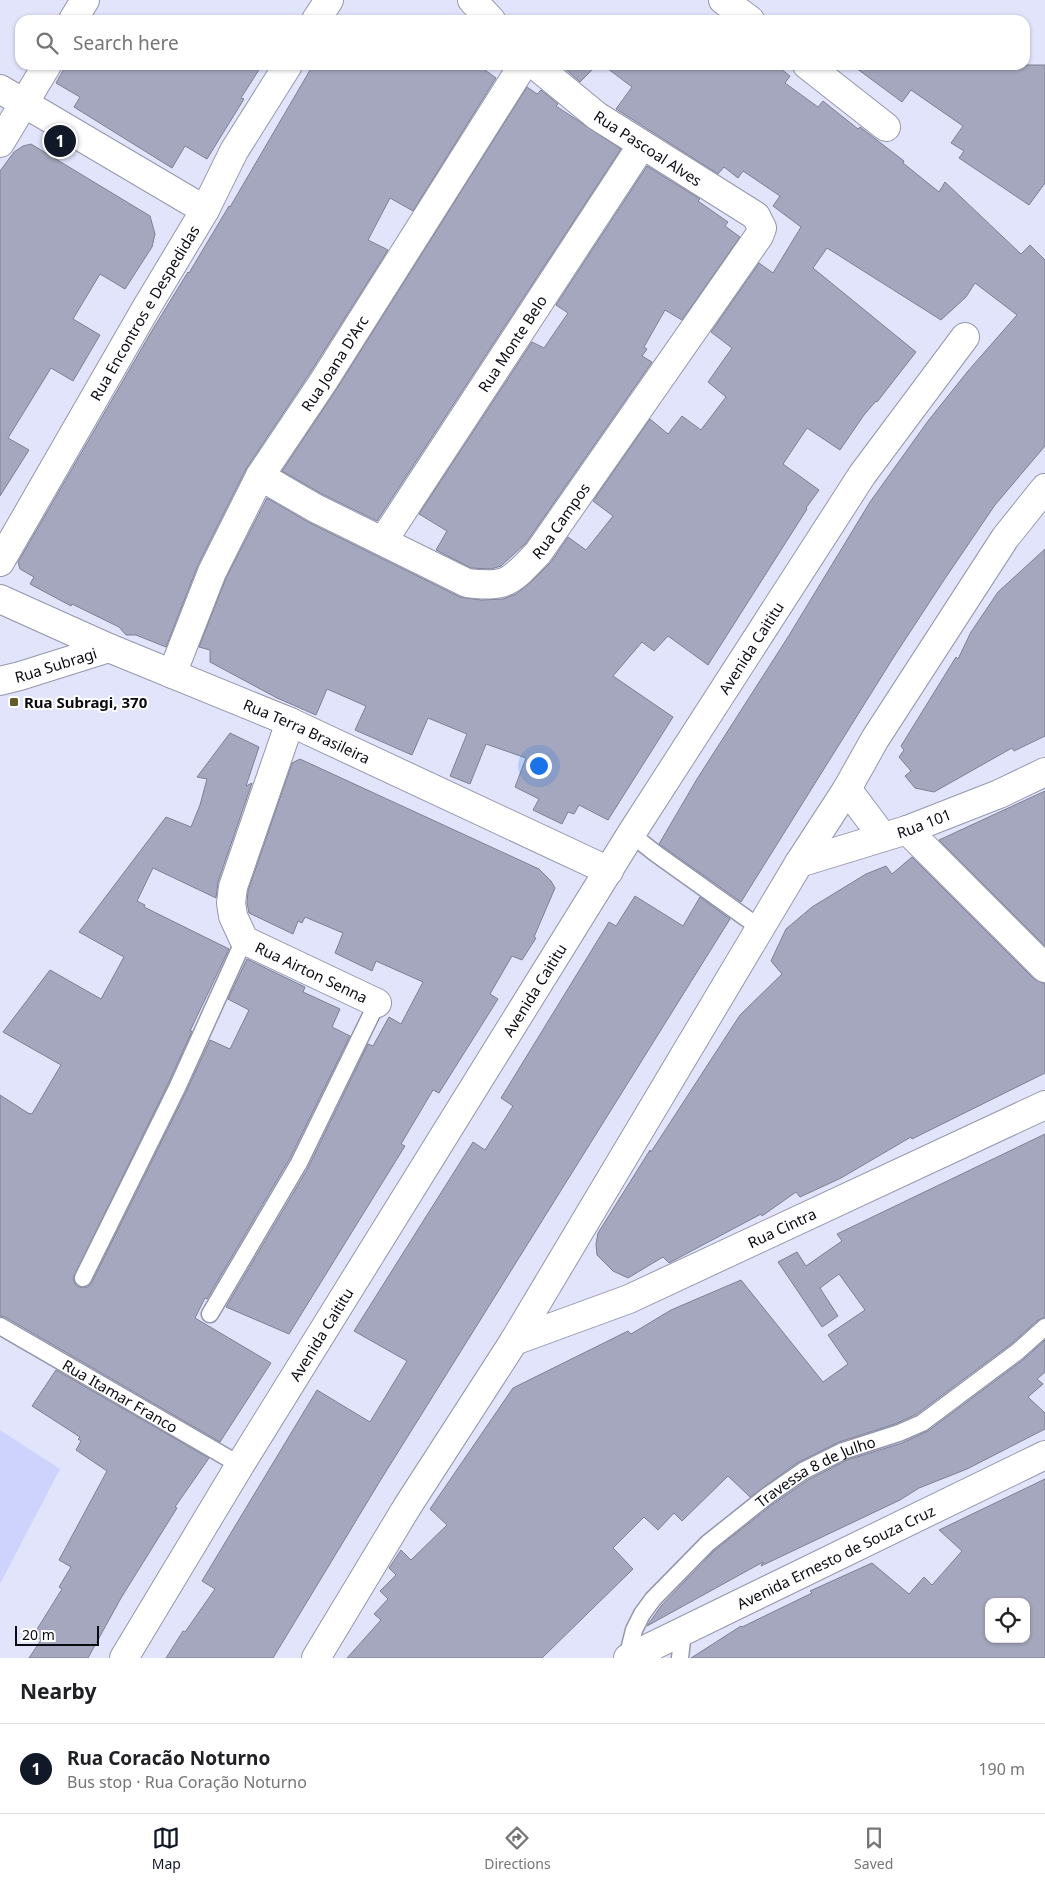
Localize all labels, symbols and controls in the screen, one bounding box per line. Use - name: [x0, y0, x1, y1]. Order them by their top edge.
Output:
- search box: [15, 15, 1030, 70]
- icon: search: [33, 29, 61, 57]
- text: Search here: [73, 30, 179, 56]
- street label: Rua Pascoal Alves: [590, 106, 706, 190]
- pin: 1: [44, 122, 76, 160]
- street label: Rua Encontros e Despedidas: [85, 221, 204, 404]
- street label: Rua Monte Belo: [473, 291, 551, 396]
- street label: Rua Joana D'Arc: [296, 312, 373, 415]
- street label: Rua Campos: [528, 479, 594, 563]
- street label: Avenida Caititu: [714, 598, 788, 698]
- street label: Rua Subragi: [13, 642, 99, 687]
- place label: Rua Subragi, 370: [24, 692, 148, 712]
- street label: Rua Terra Brasileira: [240, 694, 373, 768]
- marker: Rua Subragi, 370: [8, 696, 20, 708]
- your location: [526, 753, 552, 779]
- street label: Rua 101: [894, 804, 954, 843]
- street label: Rua Airton Senna: [252, 937, 371, 1007]
- street label: Avenida Caititu: [498, 940, 571, 1040]
- street label: Rua Cintra: [744, 1203, 819, 1252]
- street label: Avenida Caititu: [285, 1284, 357, 1385]
- street label: Rua Itamar Franco: [59, 1354, 182, 1437]
- street label: Travessa 8 de Julho: [751, 1431, 878, 1512]
- street label: Avenida Ernesto de Souza Cruz: [733, 1500, 938, 1614]
- map controls: [985, 1598, 1030, 1643]
- button: locate: [985, 1598, 1030, 1643]
- scale bar: [15, 1623, 99, 1646]
- text: 20 m: [22, 1625, 55, 1644]
- text: Nearby: [20, 1677, 96, 1705]
- text: Rua Coracão Noturno: [67, 1745, 270, 1771]
- text: 1: [31, 1758, 41, 1780]
- text: 190 m: [978, 1758, 1025, 1780]
- text: Bus stop · Rua Coração Noturno: [67, 1771, 307, 1793]
- tab: Map: [152, 1824, 181, 1873]
- tab: Directions: [484, 1824, 551, 1873]
- tab: Saved: [854, 1824, 893, 1873]

